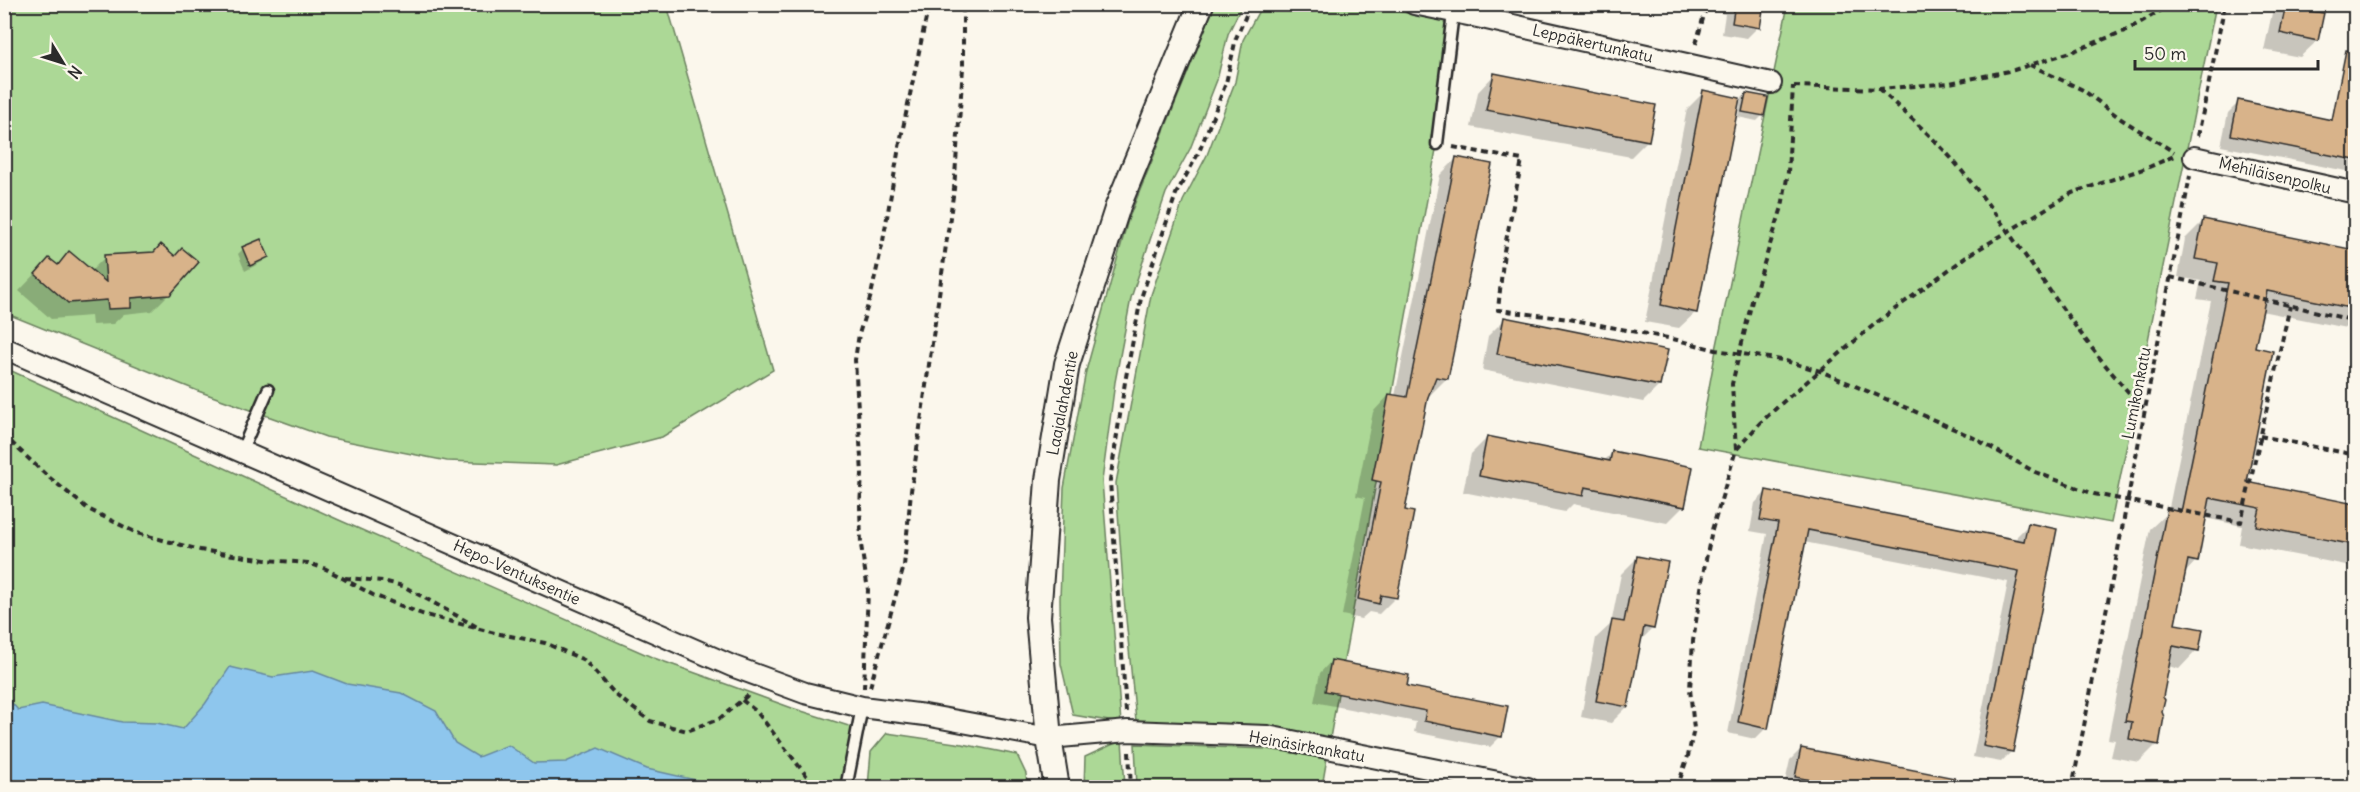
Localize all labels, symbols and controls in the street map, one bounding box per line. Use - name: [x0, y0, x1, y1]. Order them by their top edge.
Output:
- street label: Leppäkertunkatu: [1531, 19, 1655, 67]
- north arrow: [33, 33, 93, 93]
- scale bar: [2135, 33, 2318, 71]
- text: 50 m: [2144, 42, 2186, 65]
- text: N: [64, 62, 86, 83]
- street label: Mehiläisenpolku: [2217, 152, 2333, 198]
- street label: Lumikonkatu: [2117, 345, 2155, 441]
- street label: Laajalahdentie: [1042, 349, 1082, 457]
- street label: Hepo-Ventuksentie: [450, 535, 584, 609]
- street label: Heinäsirkankatu: [1247, 726, 1367, 766]

